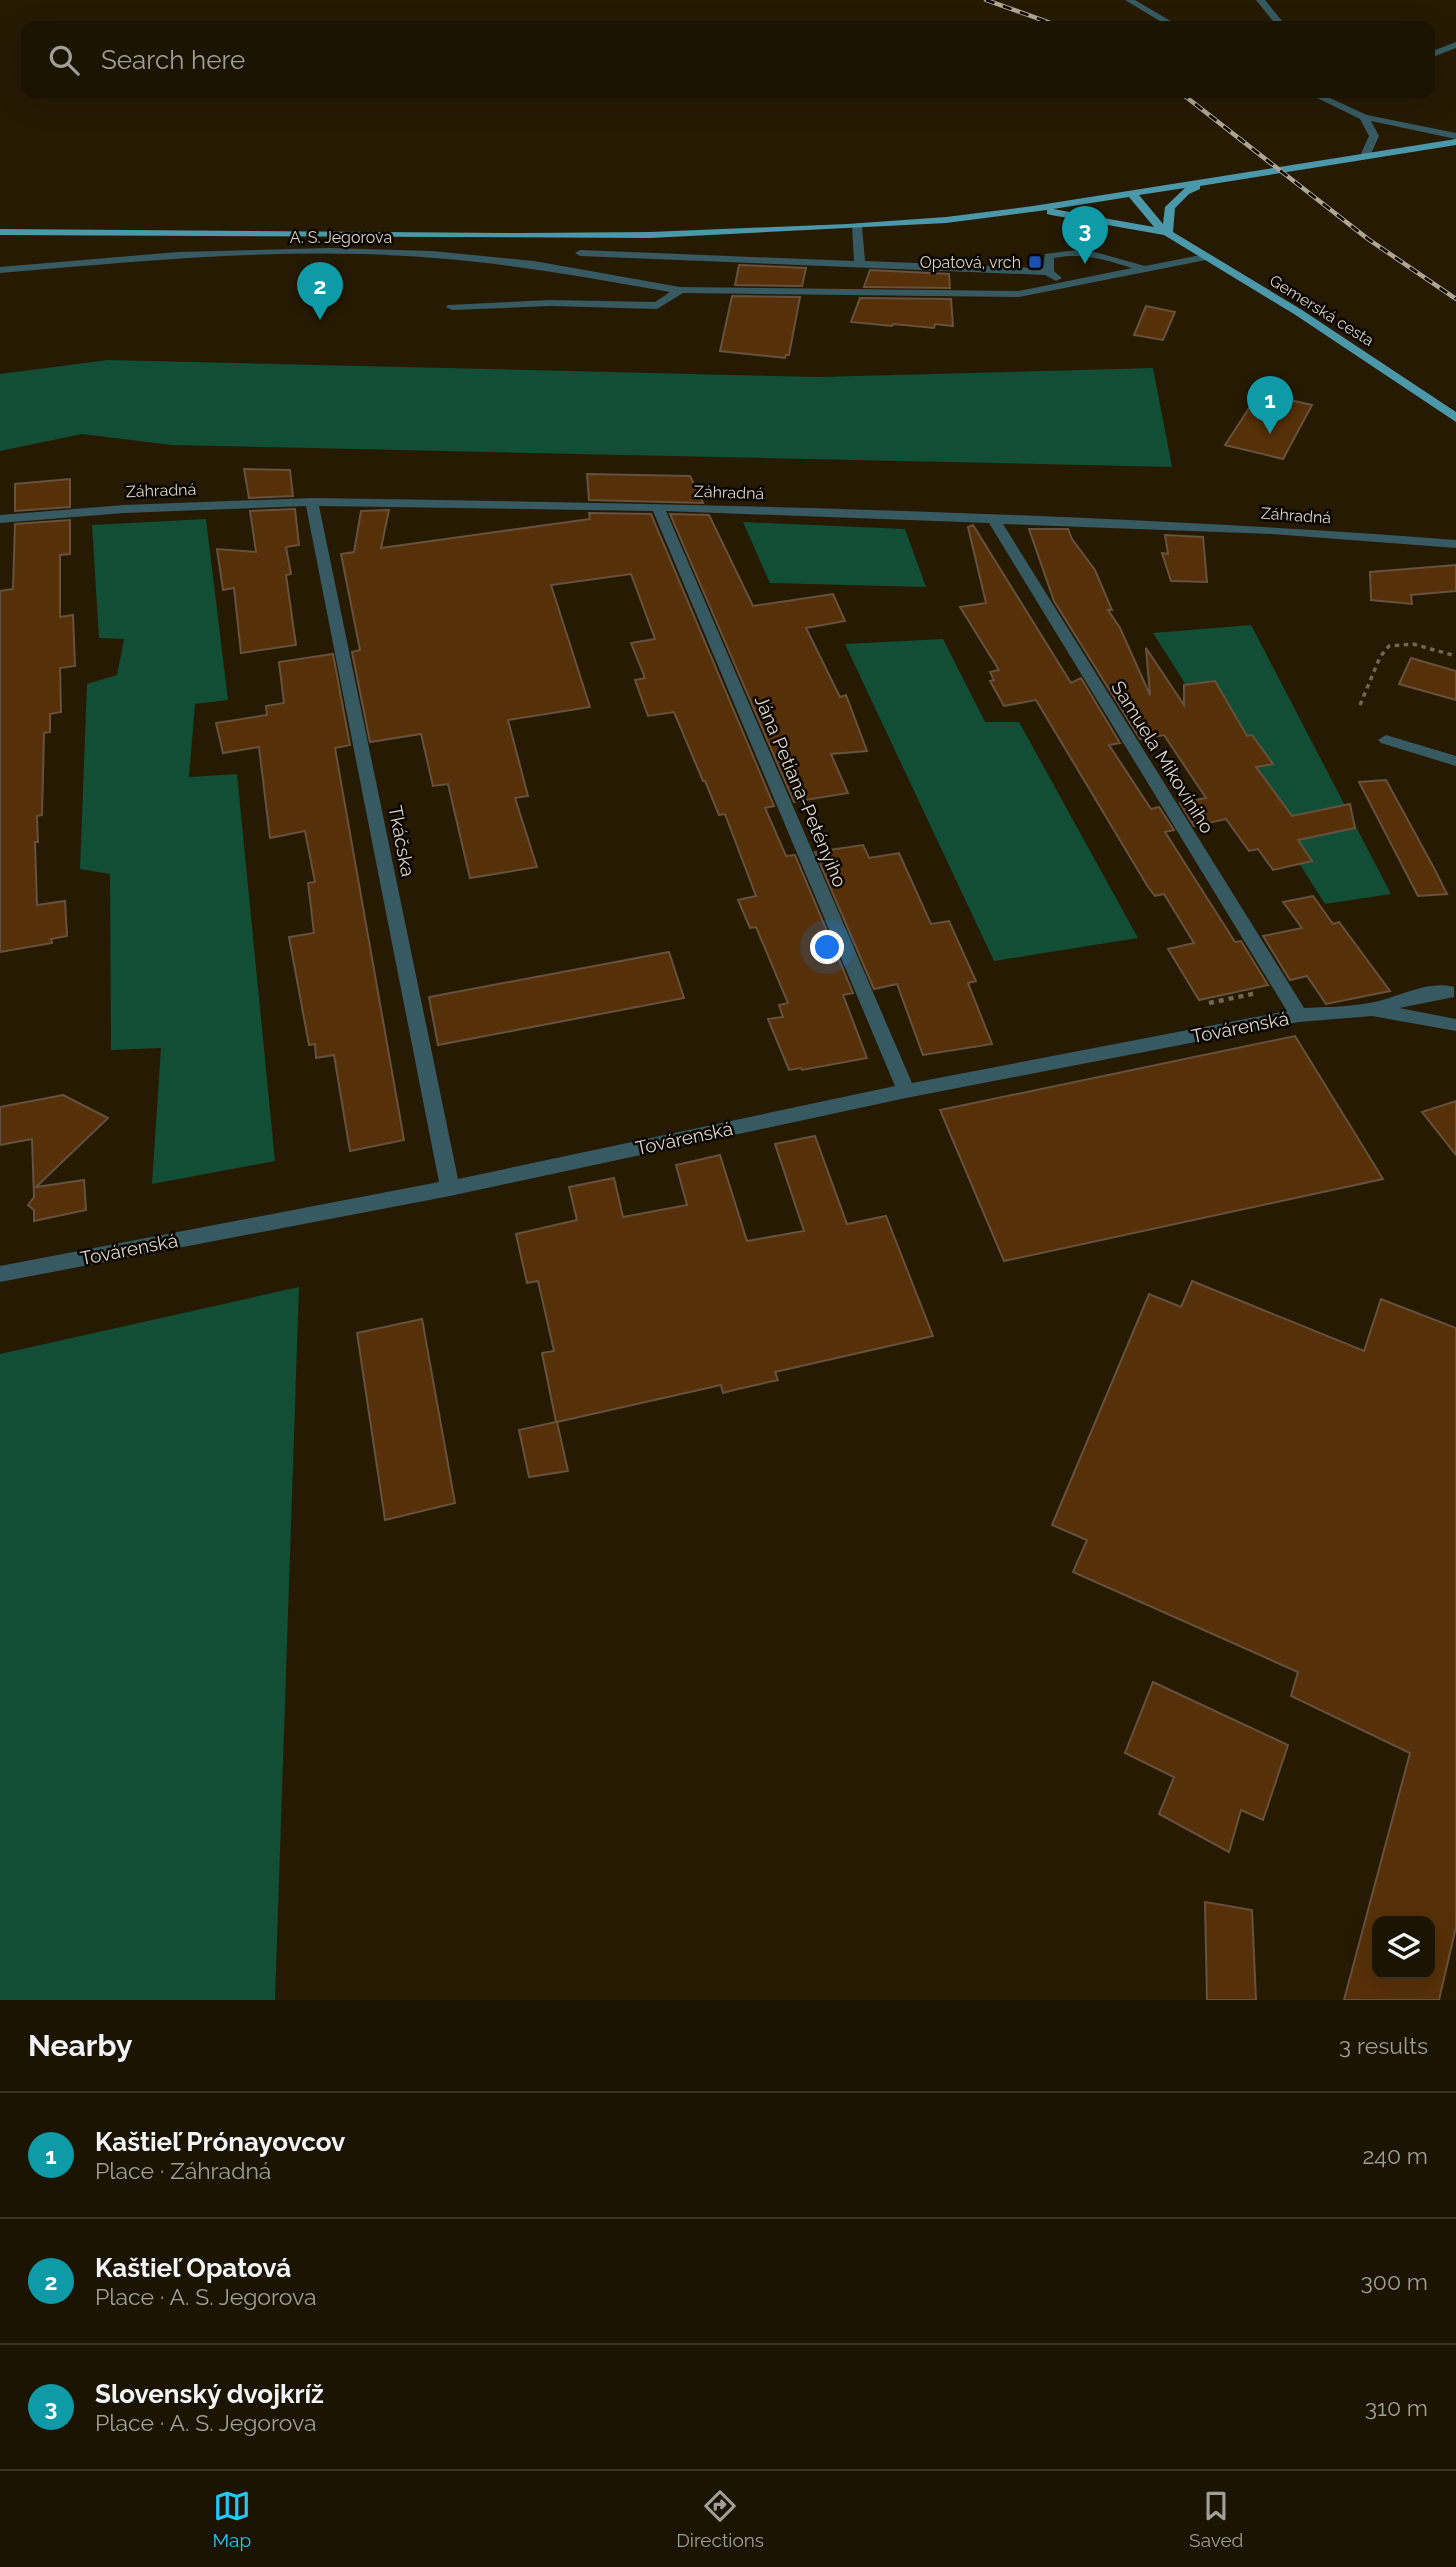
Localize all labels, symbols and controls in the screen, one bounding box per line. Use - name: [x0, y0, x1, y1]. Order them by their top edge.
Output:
- search box: [21, 21, 1435, 98]
- icon: search: [45, 41, 83, 79]
- text: Search here: [101, 45, 245, 75]
- pin: 3: [1062, 206, 1108, 264]
- street label: A. S. Jegorova: [290, 228, 392, 247]
- place label: Opatová, vrch: [920, 253, 1021, 272]
- marker: Opatová, vrch: [1027, 254, 1043, 270]
- pin: 2: [297, 262, 343, 320]
- street label: Gemerská cesta: [1266, 271, 1377, 350]
- pin: 1: [1247, 376, 1293, 434]
- street label: Záhradná: [125, 480, 197, 501]
- street label: Záhradná: [693, 482, 765, 503]
- street label: Záhradná: [1260, 504, 1332, 527]
- street label: Samuela Mikovíniho: [1107, 677, 1219, 837]
- street label: Jána Petiana-Petényiho: [751, 692, 851, 890]
- street label: Tkáčska: [384, 804, 420, 878]
- your location: [810, 930, 844, 964]
- street label: Továrenská: [1189, 1007, 1291, 1047]
- street label: Továrenská: [633, 1117, 735, 1159]
- street label: Továrenská: [78, 1229, 180, 1269]
- map controls: [1372, 1916, 1435, 1979]
- button: layers: [1372, 1916, 1435, 1979]
- text: Nearby: [28, 2028, 132, 2063]
- text: 3 results: [1339, 2032, 1428, 2059]
- text: Kaštieľ Prónayovcov: [95, 2127, 345, 2157]
- text: 1: [45, 2142, 57, 2169]
- text: 240 m: [1362, 2142, 1428, 2169]
- text: Place · Záhradná: [95, 2157, 271, 2184]
- text: Kaštieľ Opatová: [95, 2253, 291, 2283]
- text: 2: [45, 2268, 57, 2295]
- text: 300 m: [1361, 2268, 1428, 2295]
- text: Place · A. S. Jegorova: [95, 2283, 317, 2310]
- text: Slovenský dvojkríž: [95, 2379, 324, 2409]
- text: 3: [45, 2394, 57, 2421]
- text: 310 m: [1365, 2394, 1428, 2421]
- text: Place · A. S. Jegorova: [95, 2409, 317, 2436]
- tab: Map: [213, 2487, 251, 2551]
- tab: Directions: [676, 2487, 764, 2551]
- tab: Saved: [1189, 2487, 1243, 2551]

